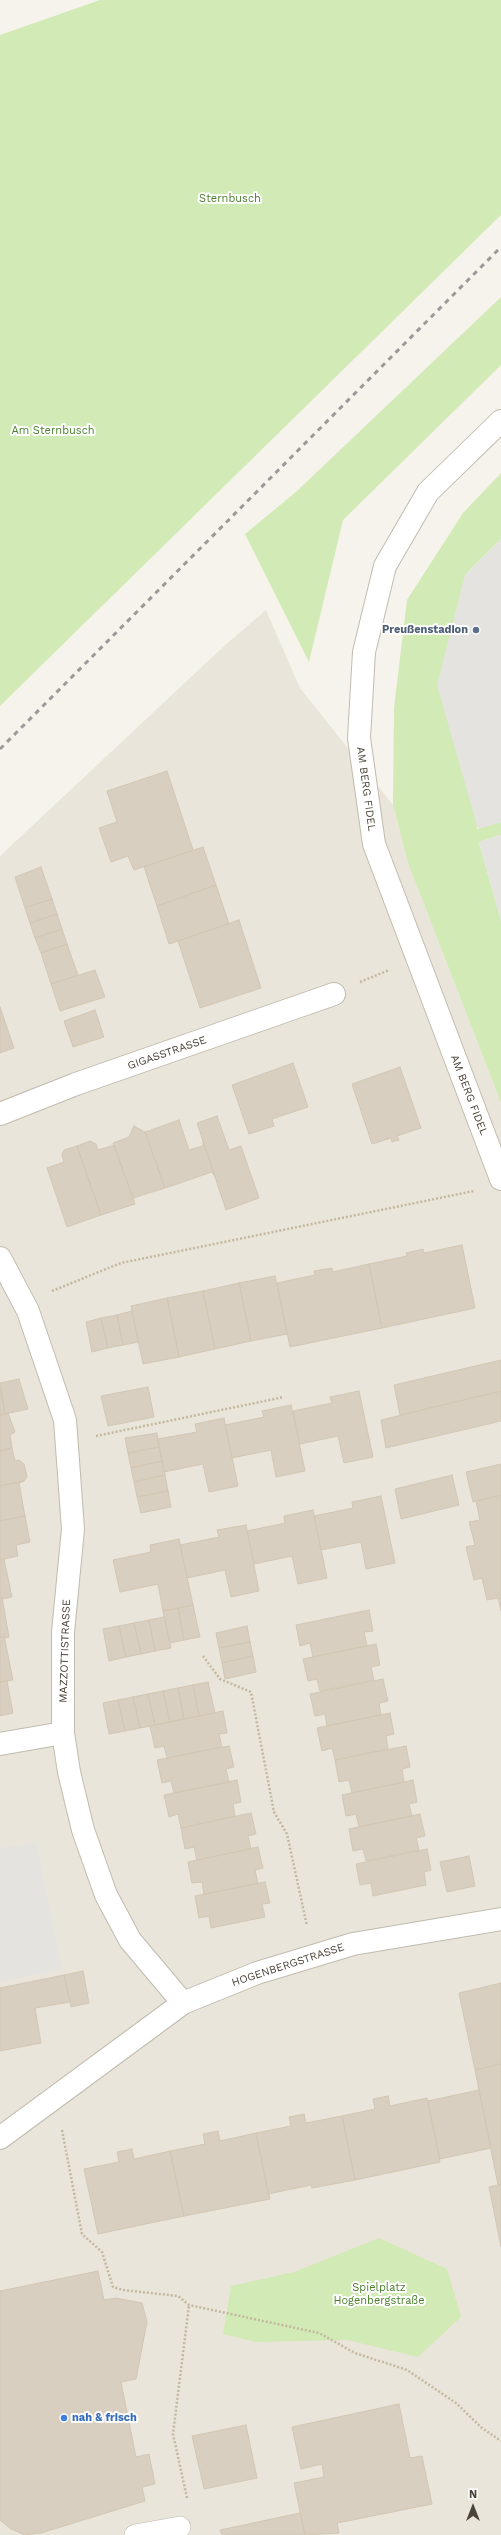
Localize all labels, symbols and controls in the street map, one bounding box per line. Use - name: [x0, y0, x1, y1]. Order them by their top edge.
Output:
- park label: Sternbusch: [199, 192, 261, 206]
- park label: Am Sternbusch: [11, 424, 95, 438]
- place label: Preußenstadion: [382, 623, 468, 637]
- marker: Preußenstadion: [471, 625, 481, 635]
- street label: AM BERG FIDEL: [354, 746, 378, 832]
- street label: GIGASSTRASSE: [126, 1033, 208, 1073]
- street label: AM BERG FIDEL: [448, 1053, 490, 1137]
- street label: MAZZOTTISTRASSE: [57, 1599, 73, 1703]
- street label: HOGENBERGSTRASSE: [230, 1941, 346, 1989]
- park label: Spielplatz Hogenbergstraße: [333, 2281, 425, 2307]
- place label: nah & frisch: [72, 2411, 137, 2425]
- marker: nah & frisch: [59, 2413, 69, 2423]
- north arrow: [453, 2487, 493, 2527]
- text: N: [469, 2488, 477, 2501]

